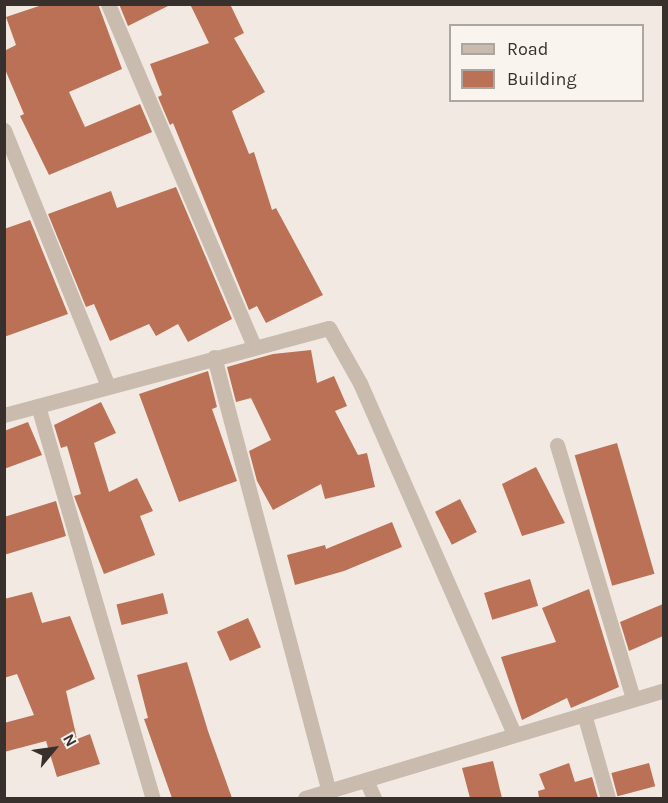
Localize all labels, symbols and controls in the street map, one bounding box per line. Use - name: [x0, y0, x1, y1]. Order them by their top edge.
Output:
- legend: [449, 24, 644, 102]
- text: Road: [507, 38, 548, 60]
- text: Building: [507, 68, 577, 90]
- north arrow: [24, 719, 84, 779]
- text: N: [59, 730, 81, 750]

